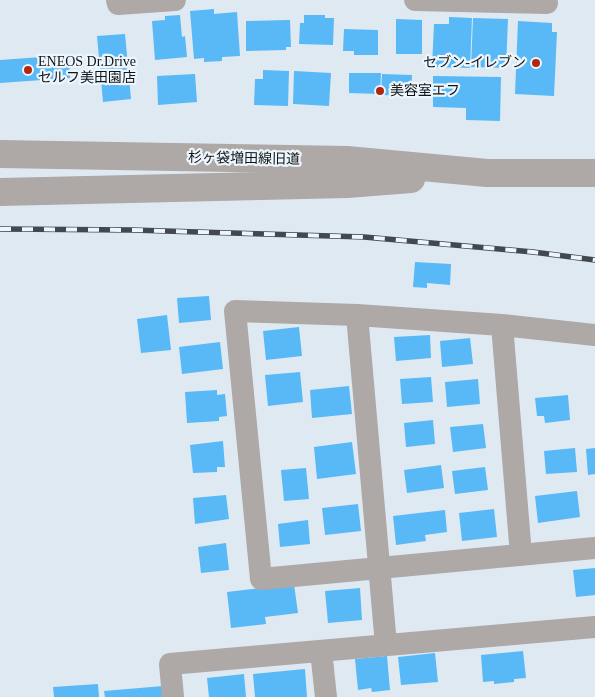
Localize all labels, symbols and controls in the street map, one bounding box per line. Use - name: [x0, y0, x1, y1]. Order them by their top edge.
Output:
- place label: ENEOS Dr.Drive セルフ美田園店: [38, 54, 136, 86]
- place label: セブン-イレブン: [423, 55, 526, 71]
- marker: セブン-イレブン: [530, 57, 542, 69]
- marker: ENEOS Dr.Drive セルフ美田園店: [22, 64, 34, 76]
- place label: 美容室エフ: [390, 83, 460, 99]
- marker: 美容室エフ: [374, 85, 386, 97]
- street label: 杉ヶ袋増田線旧道: [188, 150, 300, 168]

